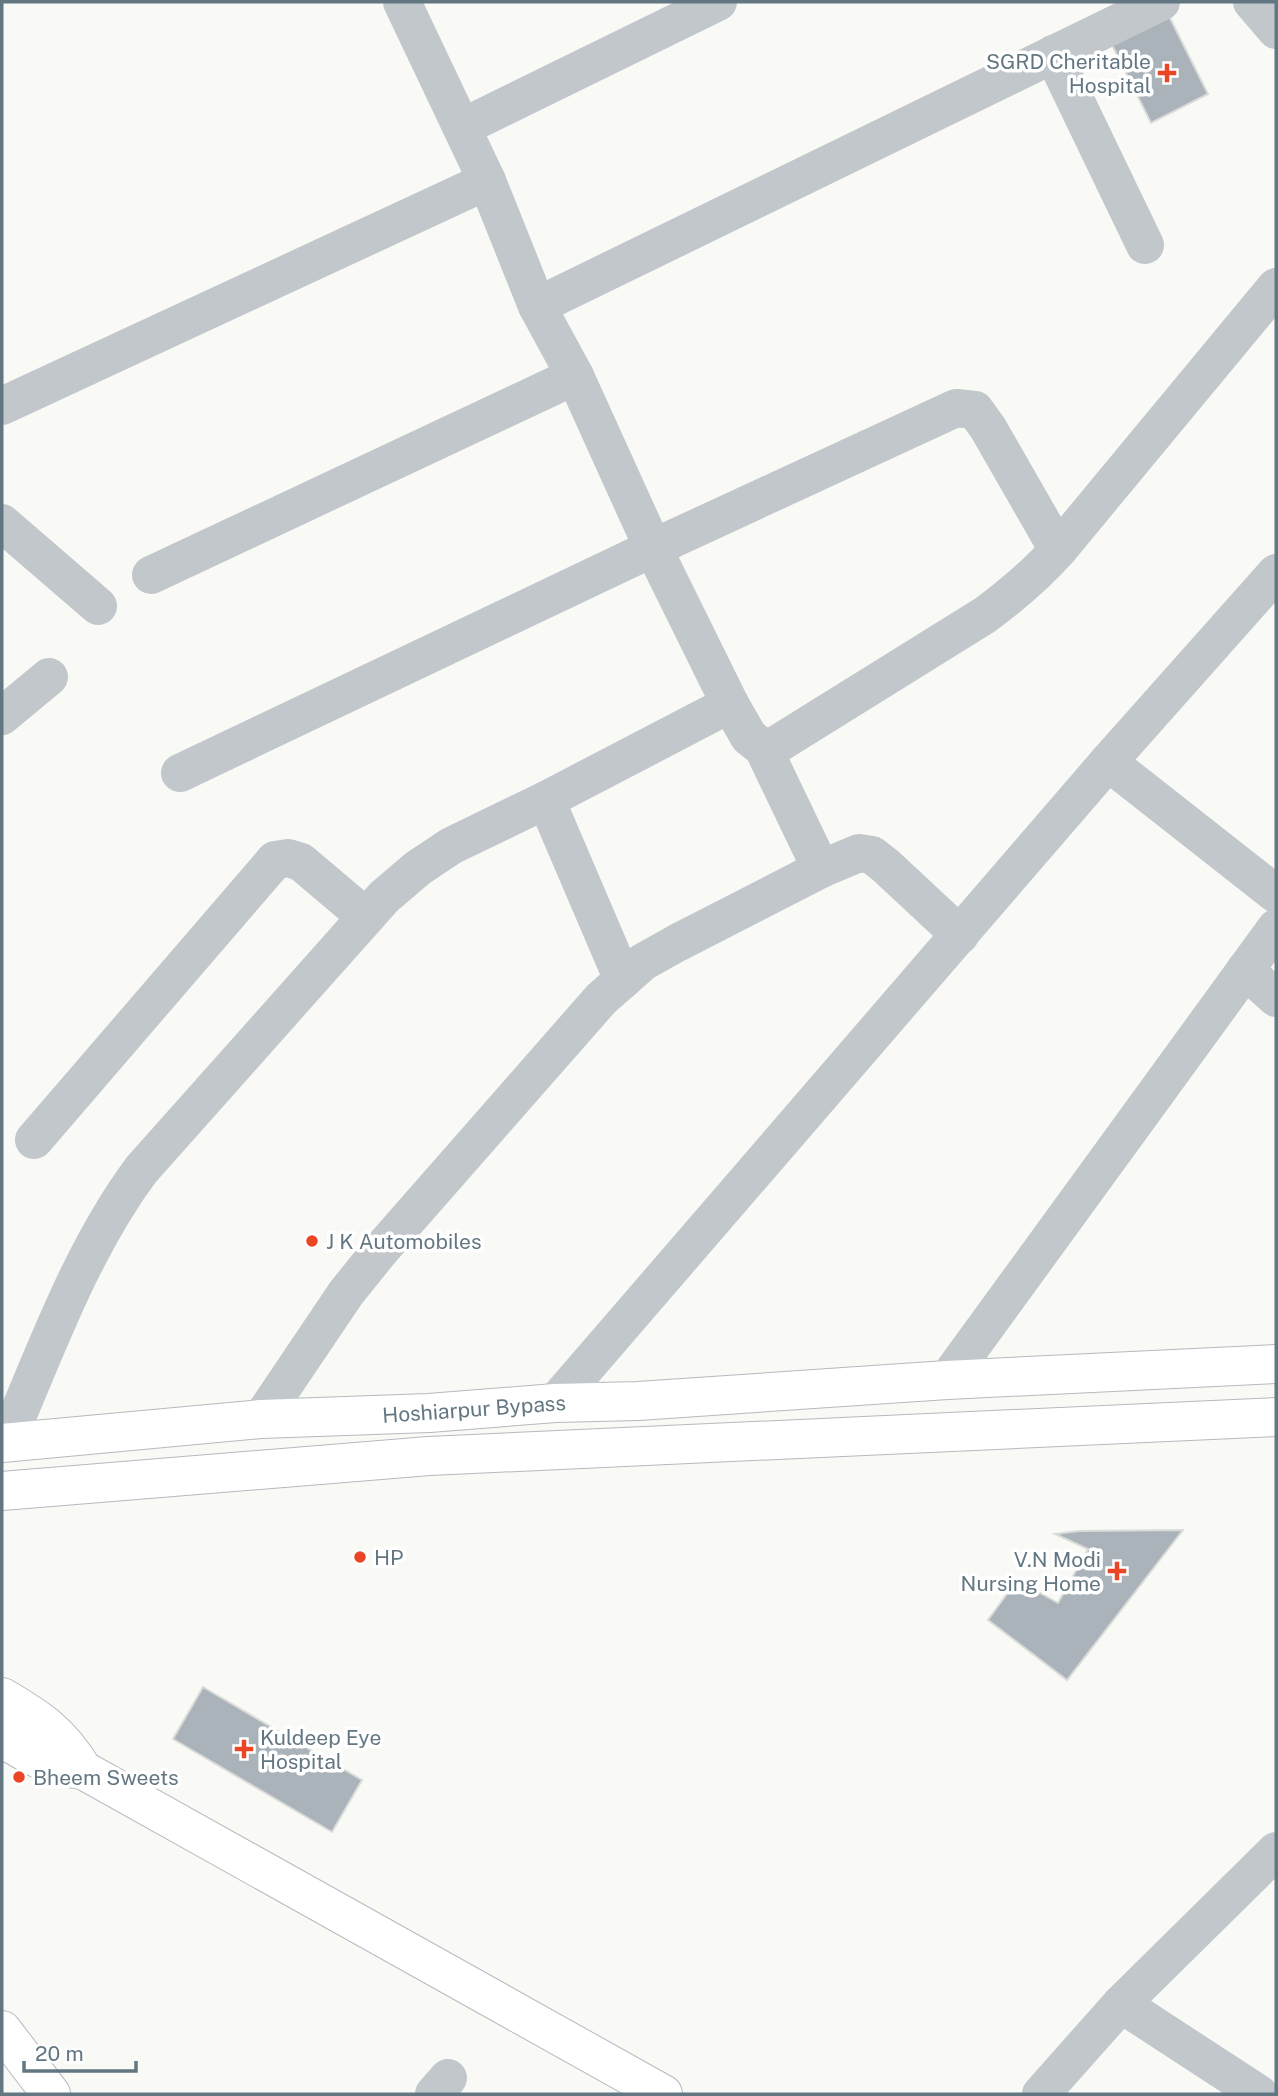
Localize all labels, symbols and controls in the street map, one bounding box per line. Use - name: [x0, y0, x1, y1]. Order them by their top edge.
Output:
- place label: SGRD Cheritable Hospital: [986, 49, 1151, 98]
- marker: SGRD Cheritable Hospital: [1157, 63, 1177, 83]
- place label: J K Automobiles: [326, 1229, 482, 1254]
- marker: J K Automobiles: [304, 1233, 320, 1249]
- street label: Hoshiarpur Bypass: [381, 1390, 567, 1428]
- place label: HP: [374, 1545, 403, 1570]
- place label: V.N Modi Nursing Home: [961, 1547, 1101, 1596]
- marker: HP: [352, 1549, 368, 1565]
- marker: V.N Modi Nursing Home: [1107, 1561, 1127, 1581]
- place label: Kuldeep Eye Hospital: [260, 1725, 381, 1774]
- marker: Kuldeep Eye Hospital: [234, 1739, 254, 1759]
- place label: Bheem Sweets: [33, 1765, 179, 1790]
- marker: Bheem Sweets: [11, 1769, 27, 1785]
- scale bar: [24, 2030, 136, 2074]
- text: 20 m: [35, 2041, 84, 2066]

